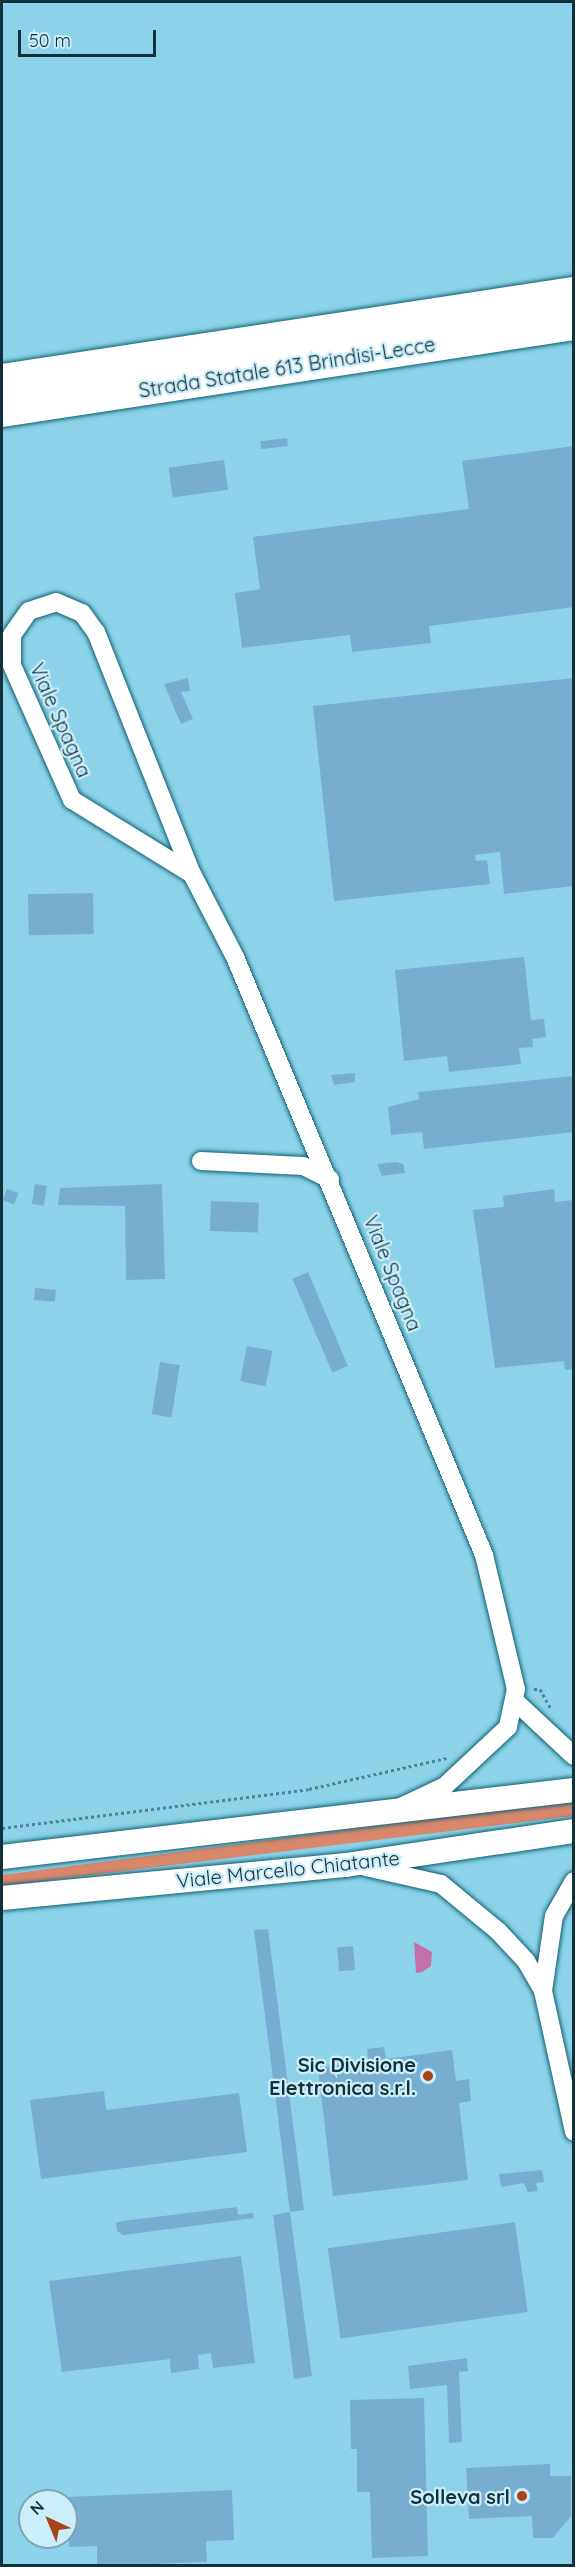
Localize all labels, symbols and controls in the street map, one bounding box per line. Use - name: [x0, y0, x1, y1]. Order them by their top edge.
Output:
- scale bar: [21, 18, 159, 56]
- text: 50 m: [29, 29, 71, 52]
- street label: Strada Statale 613 Brindisi-Lecce: [137, 332, 437, 402]
- street label: Viale Spagna: [25, 659, 97, 781]
- street label: Viale Spagna: [359, 1212, 427, 1334]
- street label: Viale Marcello Chiatante: [175, 1845, 401, 1893]
- place label: Sic Divisione Elettronica s.r.l.: [269, 2052, 416, 2099]
- marker: Sic Divisione Elettronica s.r.l.: [421, 2069, 435, 2083]
- place label: Solleva srl: [410, 2484, 510, 2508]
- north arrow: [18, 2489, 78, 2549]
- marker: Solleva srl: [515, 2489, 529, 2503]
- text: N: [26, 2496, 48, 2519]

